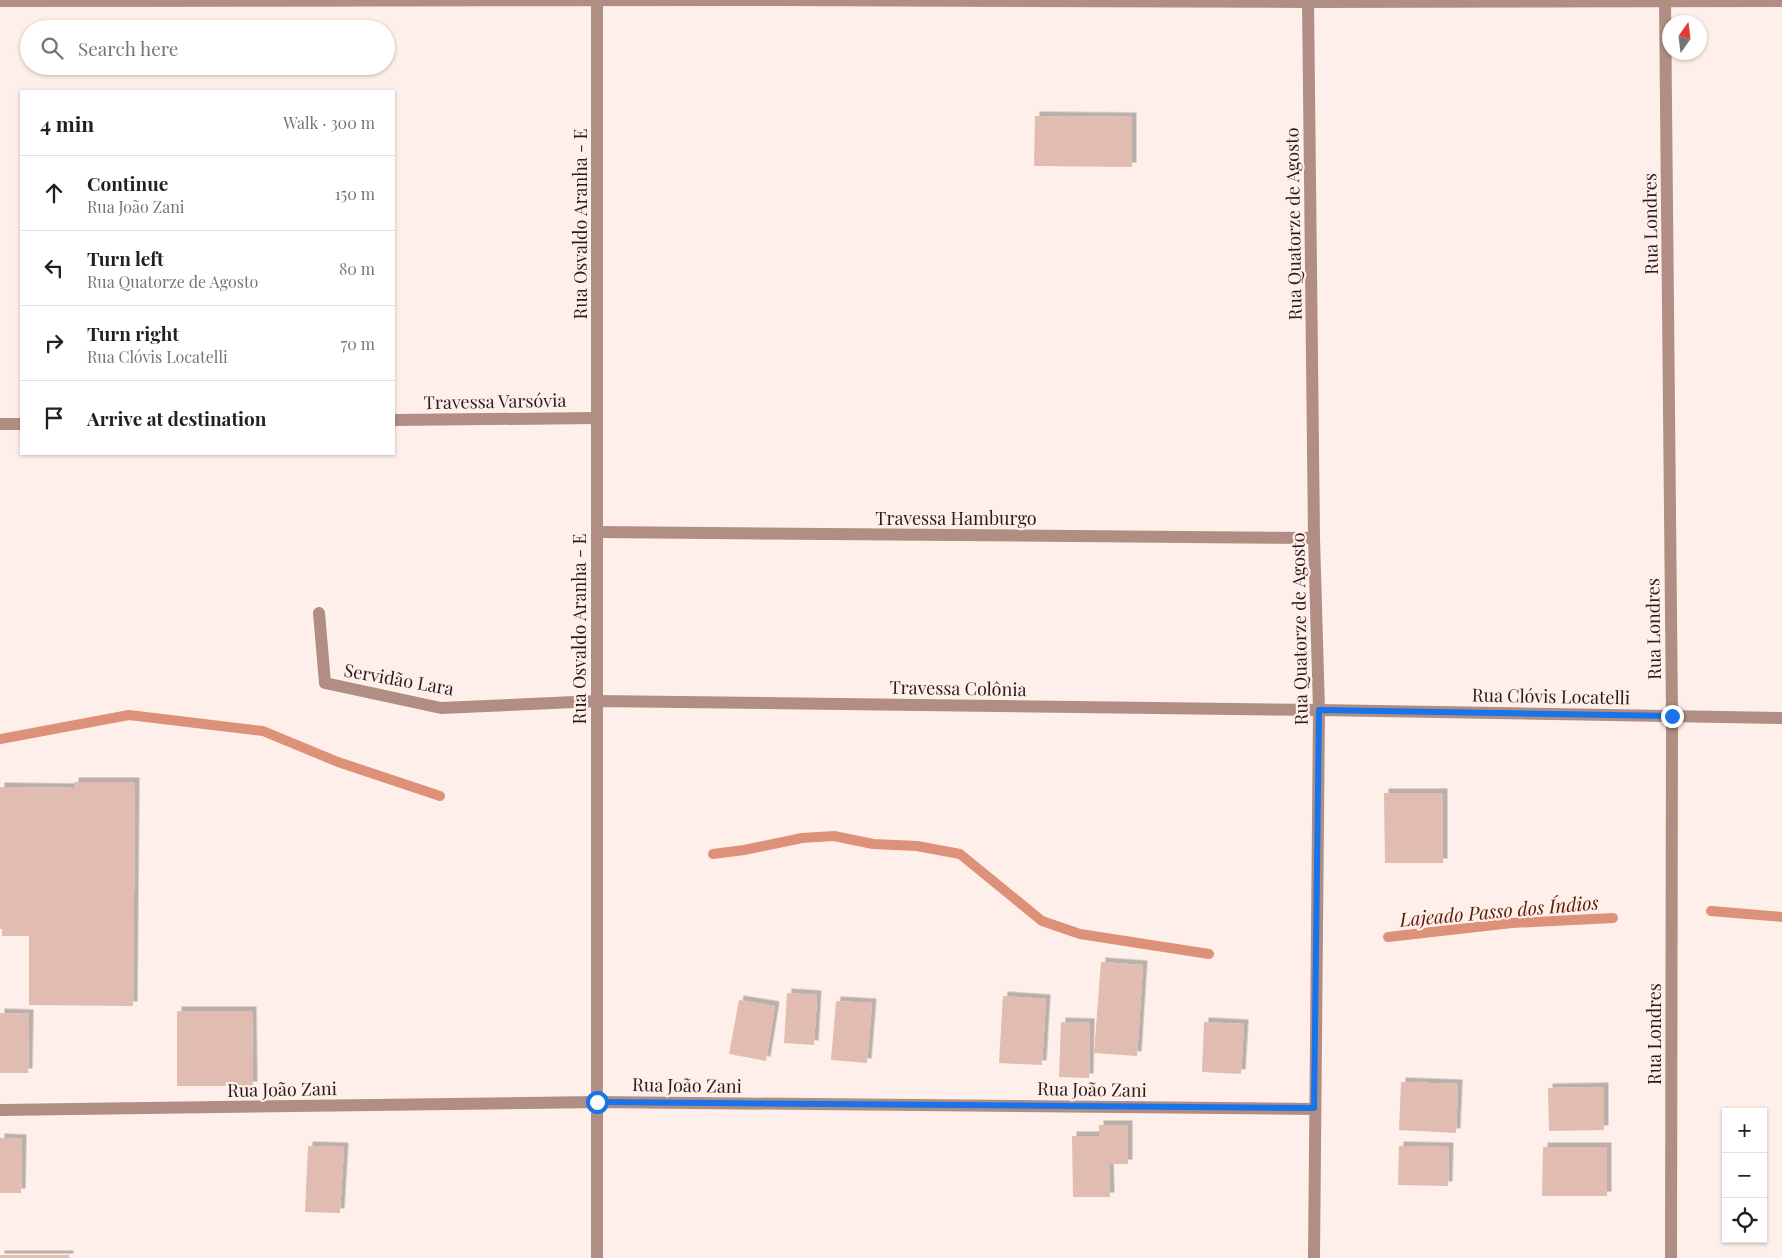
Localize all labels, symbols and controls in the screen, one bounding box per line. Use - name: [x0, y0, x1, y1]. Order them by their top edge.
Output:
- north arrow: [1662, 15, 1707, 60]
- search box: [20, 20, 395, 75]
- icon: search: [38, 34, 66, 62]
- text: Search here: [78, 35, 178, 61]
- text: 4 min: [40, 109, 94, 137]
- text: Walk · 300 m: [283, 112, 375, 133]
- street label: Rua Quatorze de Agosto: [1279, 127, 1307, 321]
- street label: Rua Osvaldo Aranha - E: [568, 129, 592, 319]
- text: Continue: [87, 170, 168, 196]
- street label: Rua Londres: [1637, 173, 1663, 275]
- icon: ahead: [40, 179, 68, 207]
- text: 150 m: [335, 183, 375, 204]
- text: Rua João Zani: [87, 196, 185, 217]
- text: Turn left: [87, 245, 164, 271]
- icon: left: [40, 254, 68, 282]
- text: 80 m: [339, 258, 375, 279]
- text: Rua Quatorze de Agosto: [87, 271, 258, 292]
- text: Turn right: [87, 320, 179, 346]
- icon: right: [40, 329, 68, 357]
- text: 70 m: [341, 333, 375, 354]
- text: Rua Clóvis Locatelli: [87, 346, 228, 367]
- street label: Travessa Varsóvia: [424, 388, 567, 414]
- icon: arrive: [40, 404, 68, 432]
- text: Arrive at destination: [87, 405, 267, 431]
- street label: Travessa Hamburgo: [875, 506, 1037, 530]
- street label: Rua Quatorze de Agosto: [1285, 532, 1313, 726]
- street label: Rua Osvaldo Aranha - E: [567, 534, 591, 724]
- street label: Rua Londres: [1640, 578, 1666, 680]
- street label: Servidão Lara: [342, 658, 456, 700]
- street label: Travessa Colônia: [889, 675, 1027, 701]
- street label: Rua Clóvis Locatelli: [1472, 683, 1630, 709]
- route end: [1661, 705, 1684, 728]
- water label: Lajeado Passo dos Índios: [1397, 888, 1600, 932]
- street label: Rua Londres: [1642, 983, 1666, 1085]
- street label: Rua João Zani: [632, 1072, 742, 1098]
- street label: Rua João Zani: [227, 1076, 337, 1102]
- street label: Rua João Zani: [1037, 1076, 1147, 1102]
- route start: [586, 1091, 609, 1114]
- map controls: [1722, 1108, 1767, 1243]
- button: +: [1722, 1108, 1767, 1153]
- button: −: [1722, 1153, 1767, 1198]
- button: locate: [1722, 1198, 1767, 1243]

